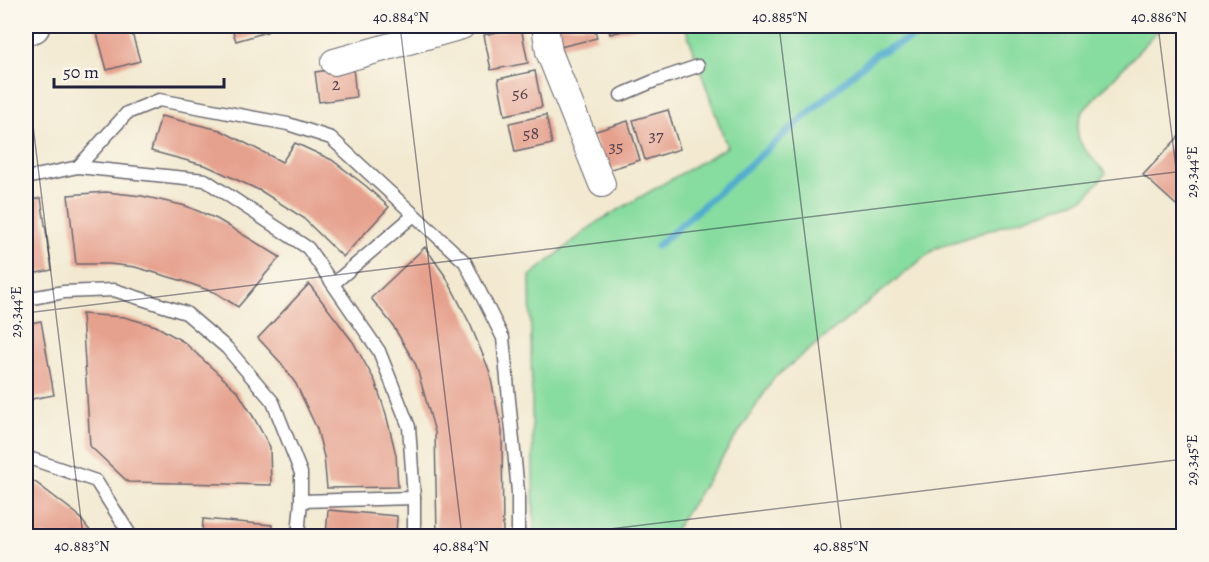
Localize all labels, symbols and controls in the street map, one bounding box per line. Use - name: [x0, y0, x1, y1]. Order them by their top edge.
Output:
- text: 40.884°N: [373, 7, 429, 27]
- text: 40.885°N: [752, 7, 808, 27]
- text: 40.886°N: [1131, 7, 1187, 27]
- scale bar: [54, 51, 224, 89]
- text: 50 m: [63, 60, 99, 84]
- house number: 2: [332, 72, 341, 96]
- house number: 56: [512, 81, 528, 105]
- house number: 58: [523, 121, 539, 145]
- house number: 37: [648, 123, 664, 147]
- house number: 35: [608, 134, 624, 158]
- text: 29.344°E: [1182, 146, 1202, 198]
- text: 29.344°E: [6, 286, 26, 338]
- text: 29.345°E: [1182, 434, 1202, 486]
- text: 40.883°N: [54, 536, 110, 556]
- text: 40.884°N: [433, 536, 489, 556]
- text: 40.885°N: [813, 536, 869, 556]

